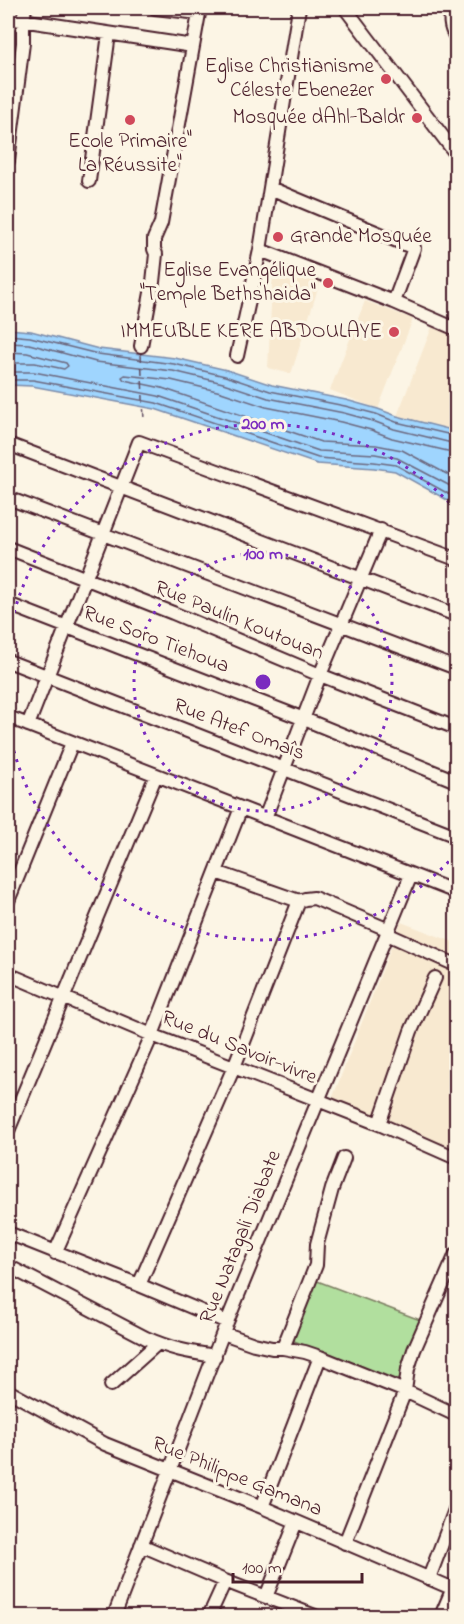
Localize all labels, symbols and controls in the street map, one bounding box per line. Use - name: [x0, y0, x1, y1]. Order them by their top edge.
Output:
- place label: Eglise Christianisme Céleste Ebenezer: [205, 52, 375, 106]
- marker: Eglise Christianisme Céleste Ebenezer: [379, 72, 393, 86]
- place label: Mosquée dAhl-Baldr: [232, 103, 405, 133]
- marker: Mosquée dAhl-Baldr: [410, 111, 424, 125]
- marker: Ecole Primaire" La Réussite": [123, 113, 137, 127]
- place label: Ecole Primaire" La Réussite": [68, 127, 192, 181]
- place label: Grande Mosquée: [290, 222, 432, 252]
- marker: Grande Mosquée: [271, 230, 285, 244]
- place label: Eglise Evangélique "Temple Bethshaida": [140, 256, 317, 310]
- marker: Eglise Evangélique "Temple Bethshaida": [321, 276, 335, 290]
- place label: IMMEUBLE KERE ABDOULAYE: [121, 317, 382, 347]
- marker: IMMEUBLE KERE ABDOULAYE: [387, 325, 401, 339]
- text: 200 m: [241, 412, 285, 438]
- text: 100 m: [243, 542, 283, 568]
- street label: Rue Paulin Koutouan: [150, 573, 328, 669]
- street label: Rue Soro Tiehoua: [78, 598, 234, 682]
- centre of rings: [253, 672, 273, 692]
- street label: Rue Atef Omaîs: [169, 691, 309, 769]
- street label: Rue du Savoir-vivre: [157, 1003, 322, 1093]
- street label: Rue Natagali Diabate: [192, 1145, 292, 1329]
- street label: Rue Philippe Gamana: [147, 1429, 327, 1525]
- scale bar: [233, 1546, 362, 1584]
- text: 100 m: [242, 1556, 282, 1582]

